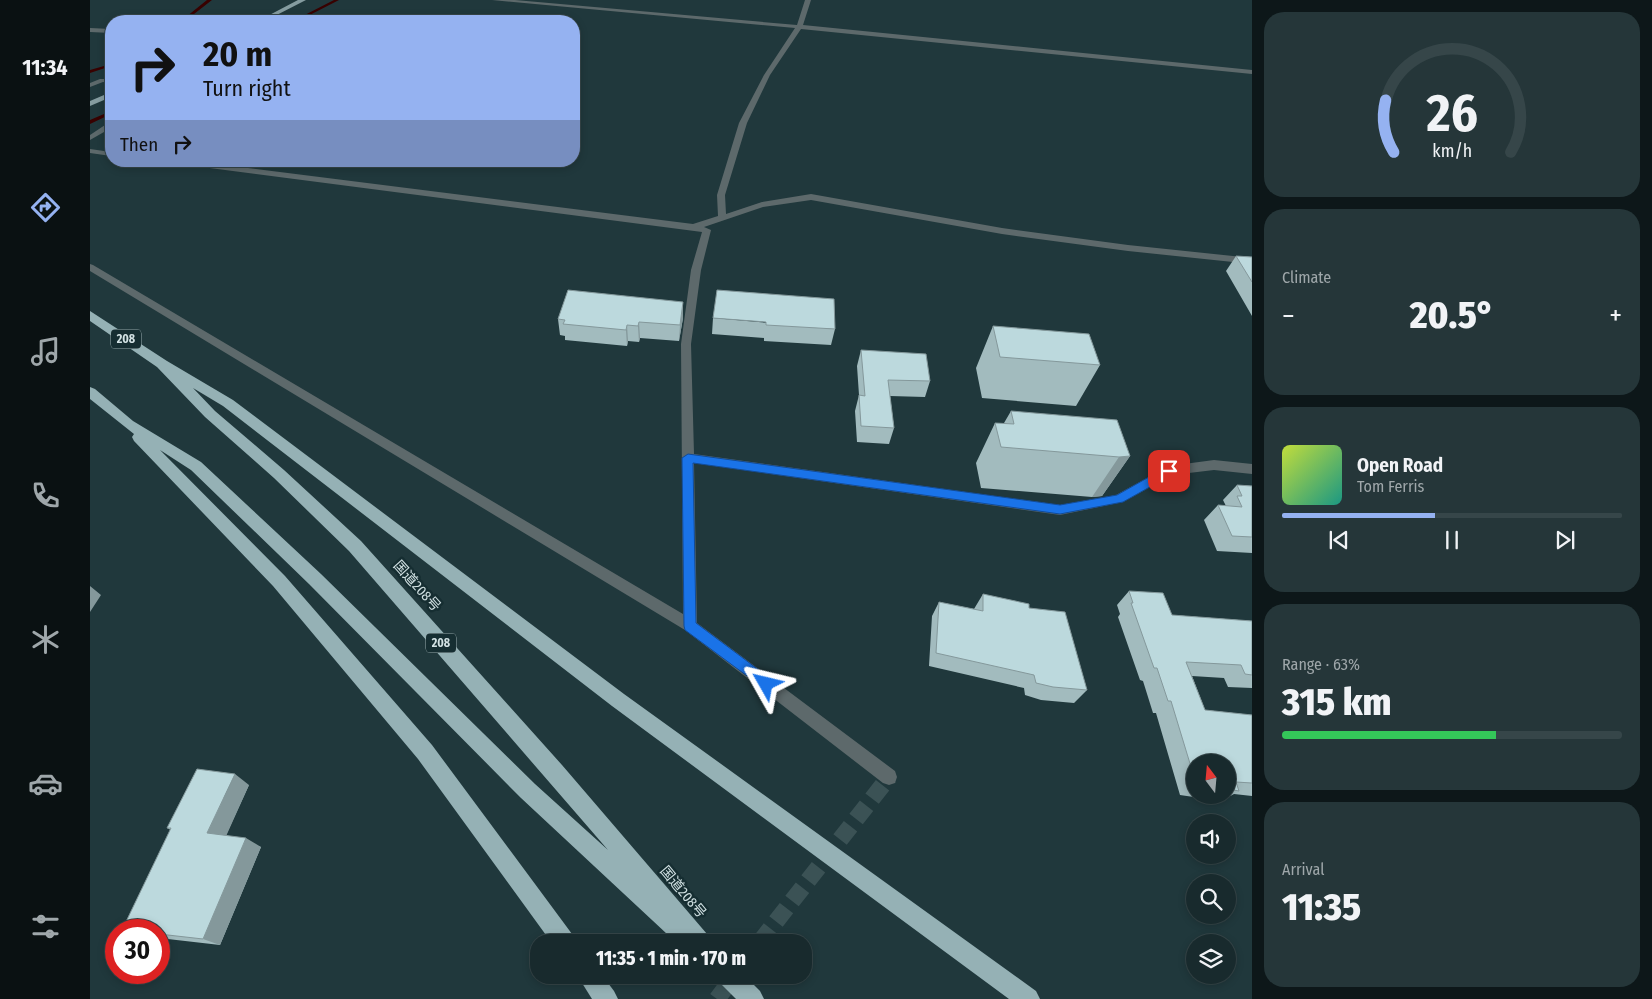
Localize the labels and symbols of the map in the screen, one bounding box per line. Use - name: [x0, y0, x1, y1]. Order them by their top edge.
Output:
- road number: 208: [111, 329, 141, 348]
- pin: [1148, 450, 1190, 492]
- street label: 国道208号: [390, 557, 444, 615]
- road number: 208: [426, 634, 456, 652]
- position arrow: [739, 657, 791, 709]
- north arrow: [1186, 754, 1236, 804]
- street label: 国道208号: [656, 863, 710, 921]
- speed limit sign: 30: [105, 919, 170, 984]

